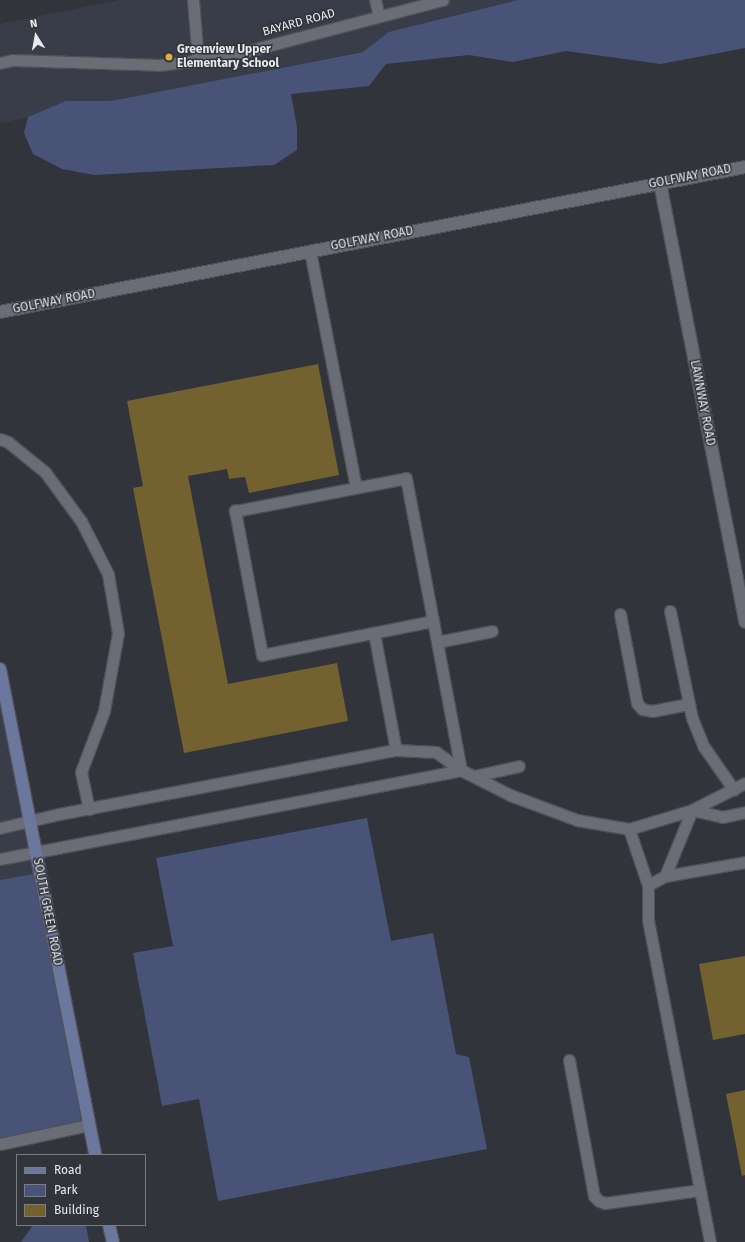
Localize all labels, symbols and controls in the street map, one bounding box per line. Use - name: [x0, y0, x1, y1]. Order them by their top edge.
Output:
- street label: BAYARD ROAD: [261, 6, 337, 40]
- north arrow: [16, 16, 56, 56]
- text: N: [29, 17, 38, 31]
- place label: Greenview Upper Elementary School: [177, 43, 279, 71]
- marker: Greenview Upper Elementary School: [164, 52, 174, 62]
- street label: GOLFWAY ROAD: [648, 162, 732, 192]
- street label: GOLFWAY ROAD: [330, 224, 414, 254]
- street label: GOLFWAY ROAD: [12, 287, 96, 317]
- street label: LAWNWAY ROAD: [687, 359, 717, 447]
- street label: SOUTH GREEN ROAD: [30, 857, 64, 967]
- legend: [16, 1154, 146, 1226]
- text: Road: [54, 1163, 82, 1177]
- text: Park: [54, 1183, 78, 1197]
- text: Building: [54, 1203, 99, 1217]

